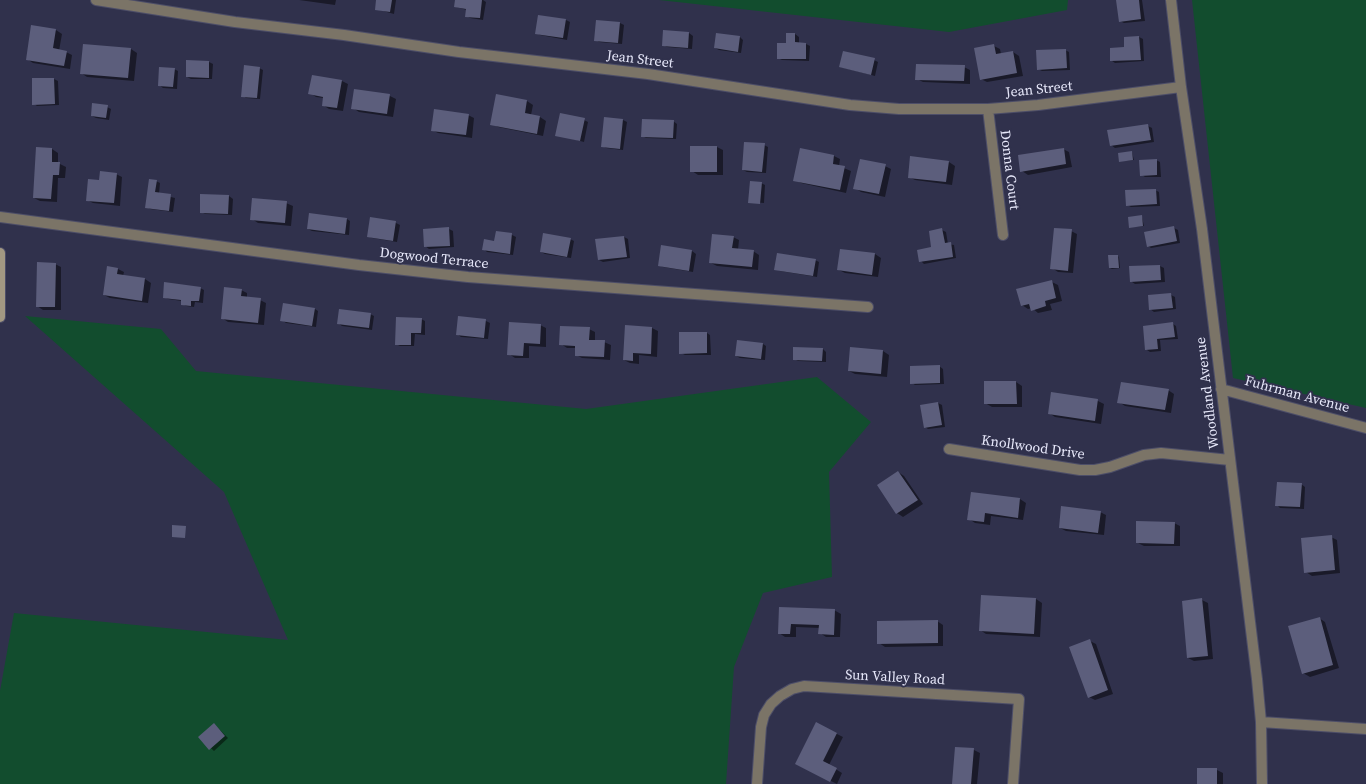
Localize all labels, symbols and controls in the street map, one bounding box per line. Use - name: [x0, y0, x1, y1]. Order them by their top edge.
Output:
- street label: Jean Street: [606, 48, 674, 72]
- street label: Jean Street: [1005, 78, 1073, 102]
- street label: Donna Court: [996, 129, 1022, 211]
- street label: Dogwood Terrace: [379, 245, 489, 273]
- street label: Woodland Avenue: [1193, 336, 1223, 450]
- street label: Fuhrman Avenue: [1243, 373, 1351, 417]
- street label: Knollwood Drive: [980, 432, 1086, 464]
- street label: Sun Valley Road: [845, 667, 945, 689]

